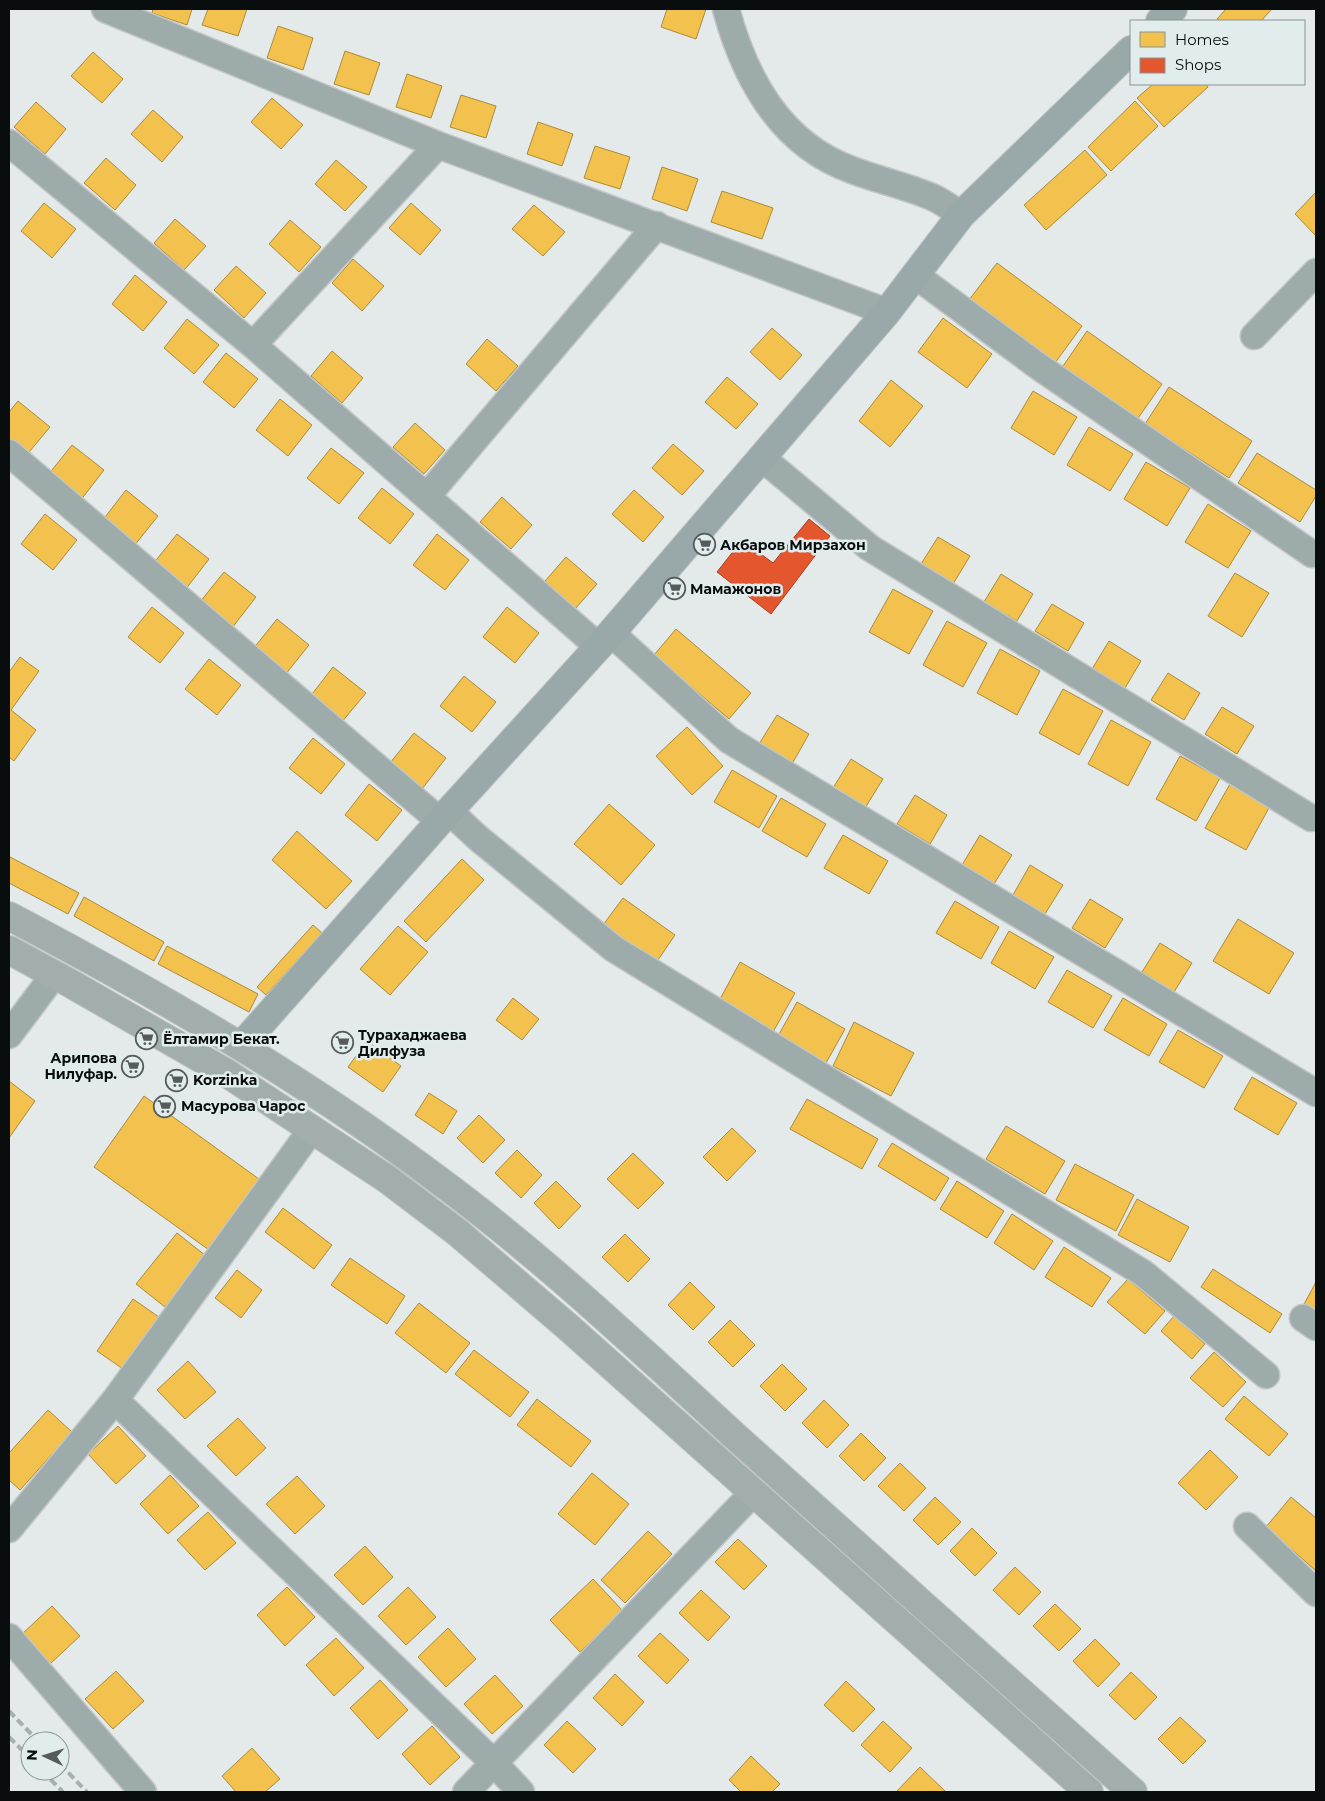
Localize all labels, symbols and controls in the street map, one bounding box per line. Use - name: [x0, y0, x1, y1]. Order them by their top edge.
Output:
- legend: [1130, 20, 1305, 85]
- text: Homes: [1175, 30, 1229, 49]
- text: Shops: [1175, 55, 1221, 74]
- supermarket icon: Акбаров Мирзахон: [692, 533, 716, 557]
- place label: Акбаров Мирзахон: [720, 536, 866, 554]
- supermarket icon: Мамажонов: [662, 577, 686, 601]
- place label: Мамажонов: [690, 580, 781, 598]
- place label: Турахаджаева Дилфуза: [358, 1026, 467, 1060]
- supermarket icon: Ёлтамир Бекат.: [135, 1027, 159, 1051]
- place label: Ёлтамир Бекат.: [163, 1030, 280, 1048]
- supermarket icon: Турахаджаева Дилфуза: [330, 1031, 354, 1055]
- place label: Арипова Нилуфар.: [44, 1049, 117, 1083]
- supermarket icon: Арипова Нилуфар.: [121, 1054, 145, 1078]
- supermarket icon: Korzinka: [165, 1068, 189, 1092]
- place label: Korzinka: [193, 1071, 257, 1089]
- supermarket icon: Масурова Чарос: [153, 1094, 177, 1118]
- place label: Масурова Чарос: [181, 1097, 306, 1115]
- north arrow: [20, 1731, 70, 1781]
- text: N: [23, 1749, 41, 1761]

